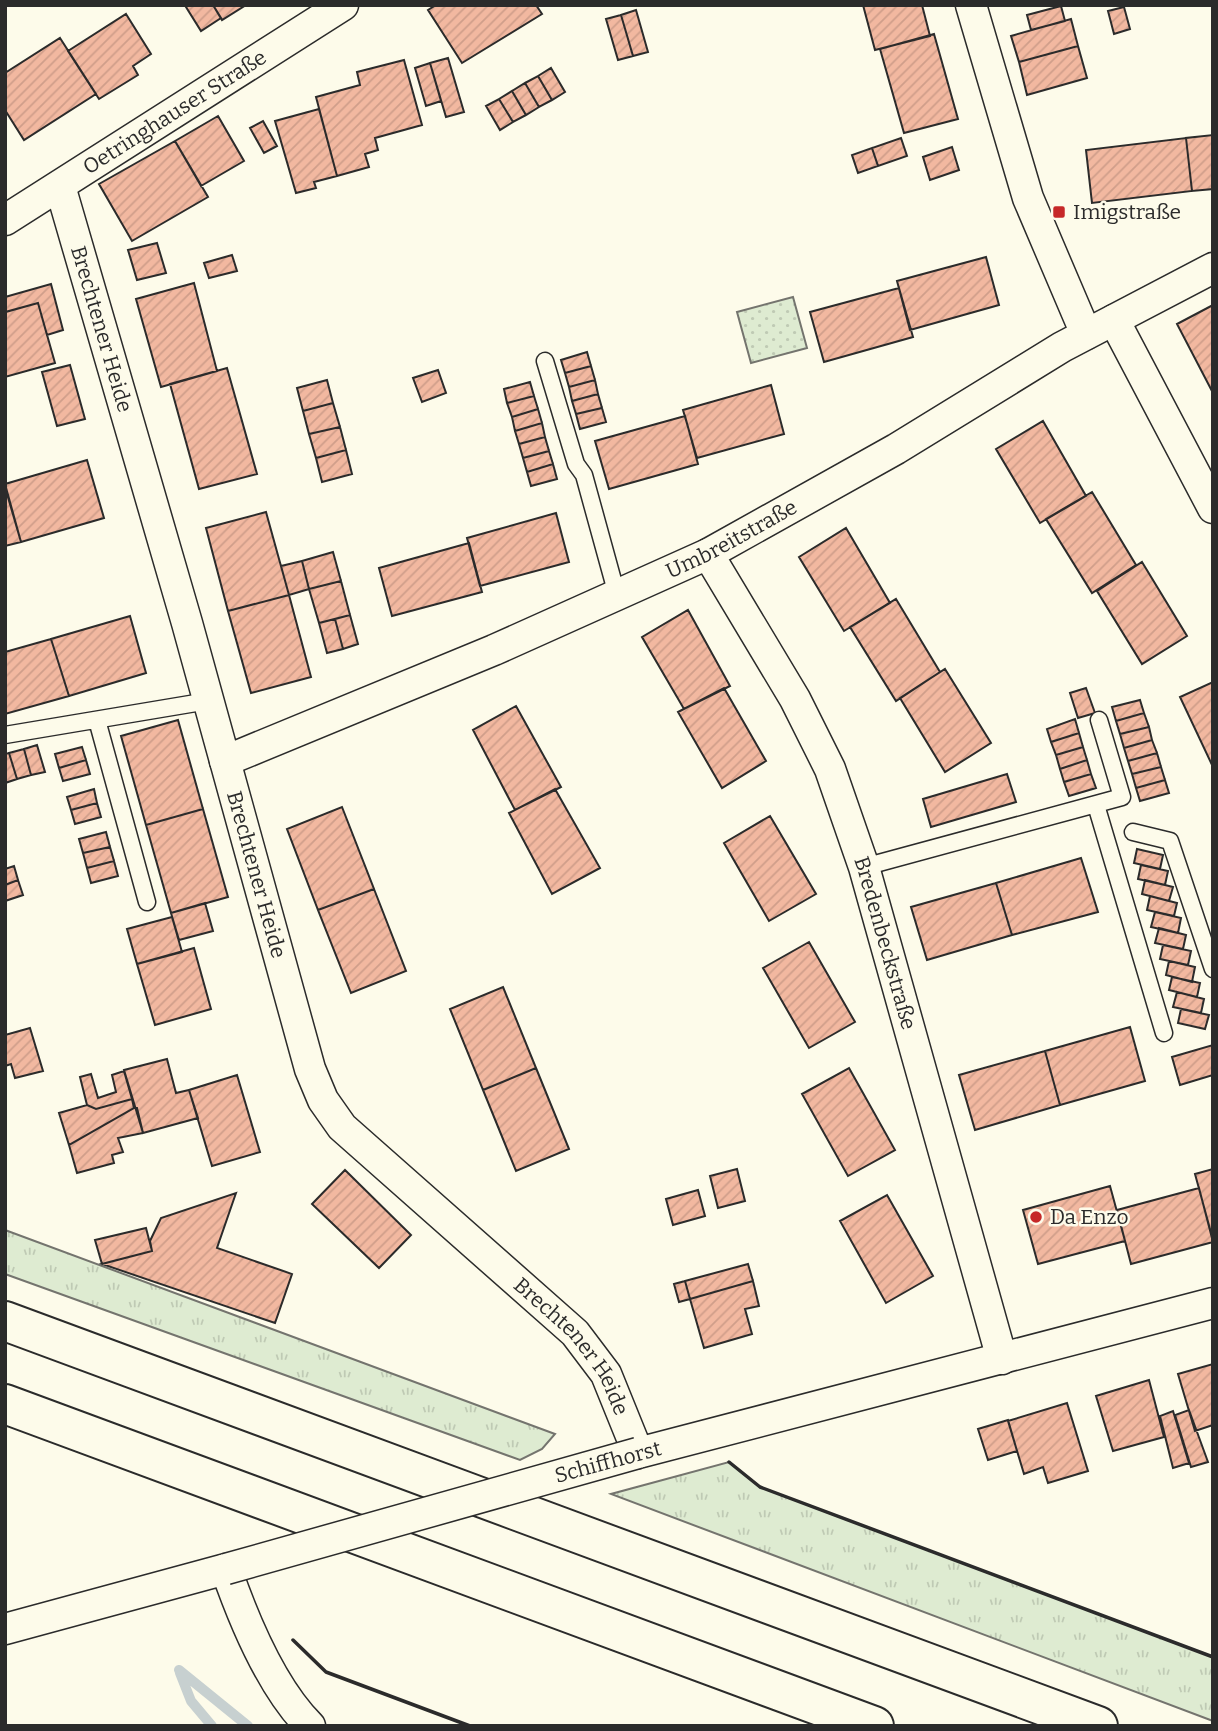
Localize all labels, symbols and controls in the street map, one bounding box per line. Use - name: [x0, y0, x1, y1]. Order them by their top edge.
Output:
- street label: Oetringhauser Straße: [78, 44, 271, 180]
- place label: Imigstraße: [1073, 199, 1181, 225]
- marker: Imigstraße: [1051, 204, 1067, 220]
- street label: Brechtener Heide: [65, 243, 138, 415]
- street label: Umbreitstraße: [662, 494, 801, 584]
- street label: Brechtener Heide: [221, 788, 292, 961]
- street label: Bredenbeckstraße: [848, 853, 922, 1033]
- place label: Da Enzo: [1050, 1204, 1129, 1230]
- marker: Da Enzo: [1028, 1209, 1044, 1225]
- street label: Brechtener Heide: [508, 1272, 634, 1419]
- street label: Schiffhorst: [552, 1435, 665, 1489]

